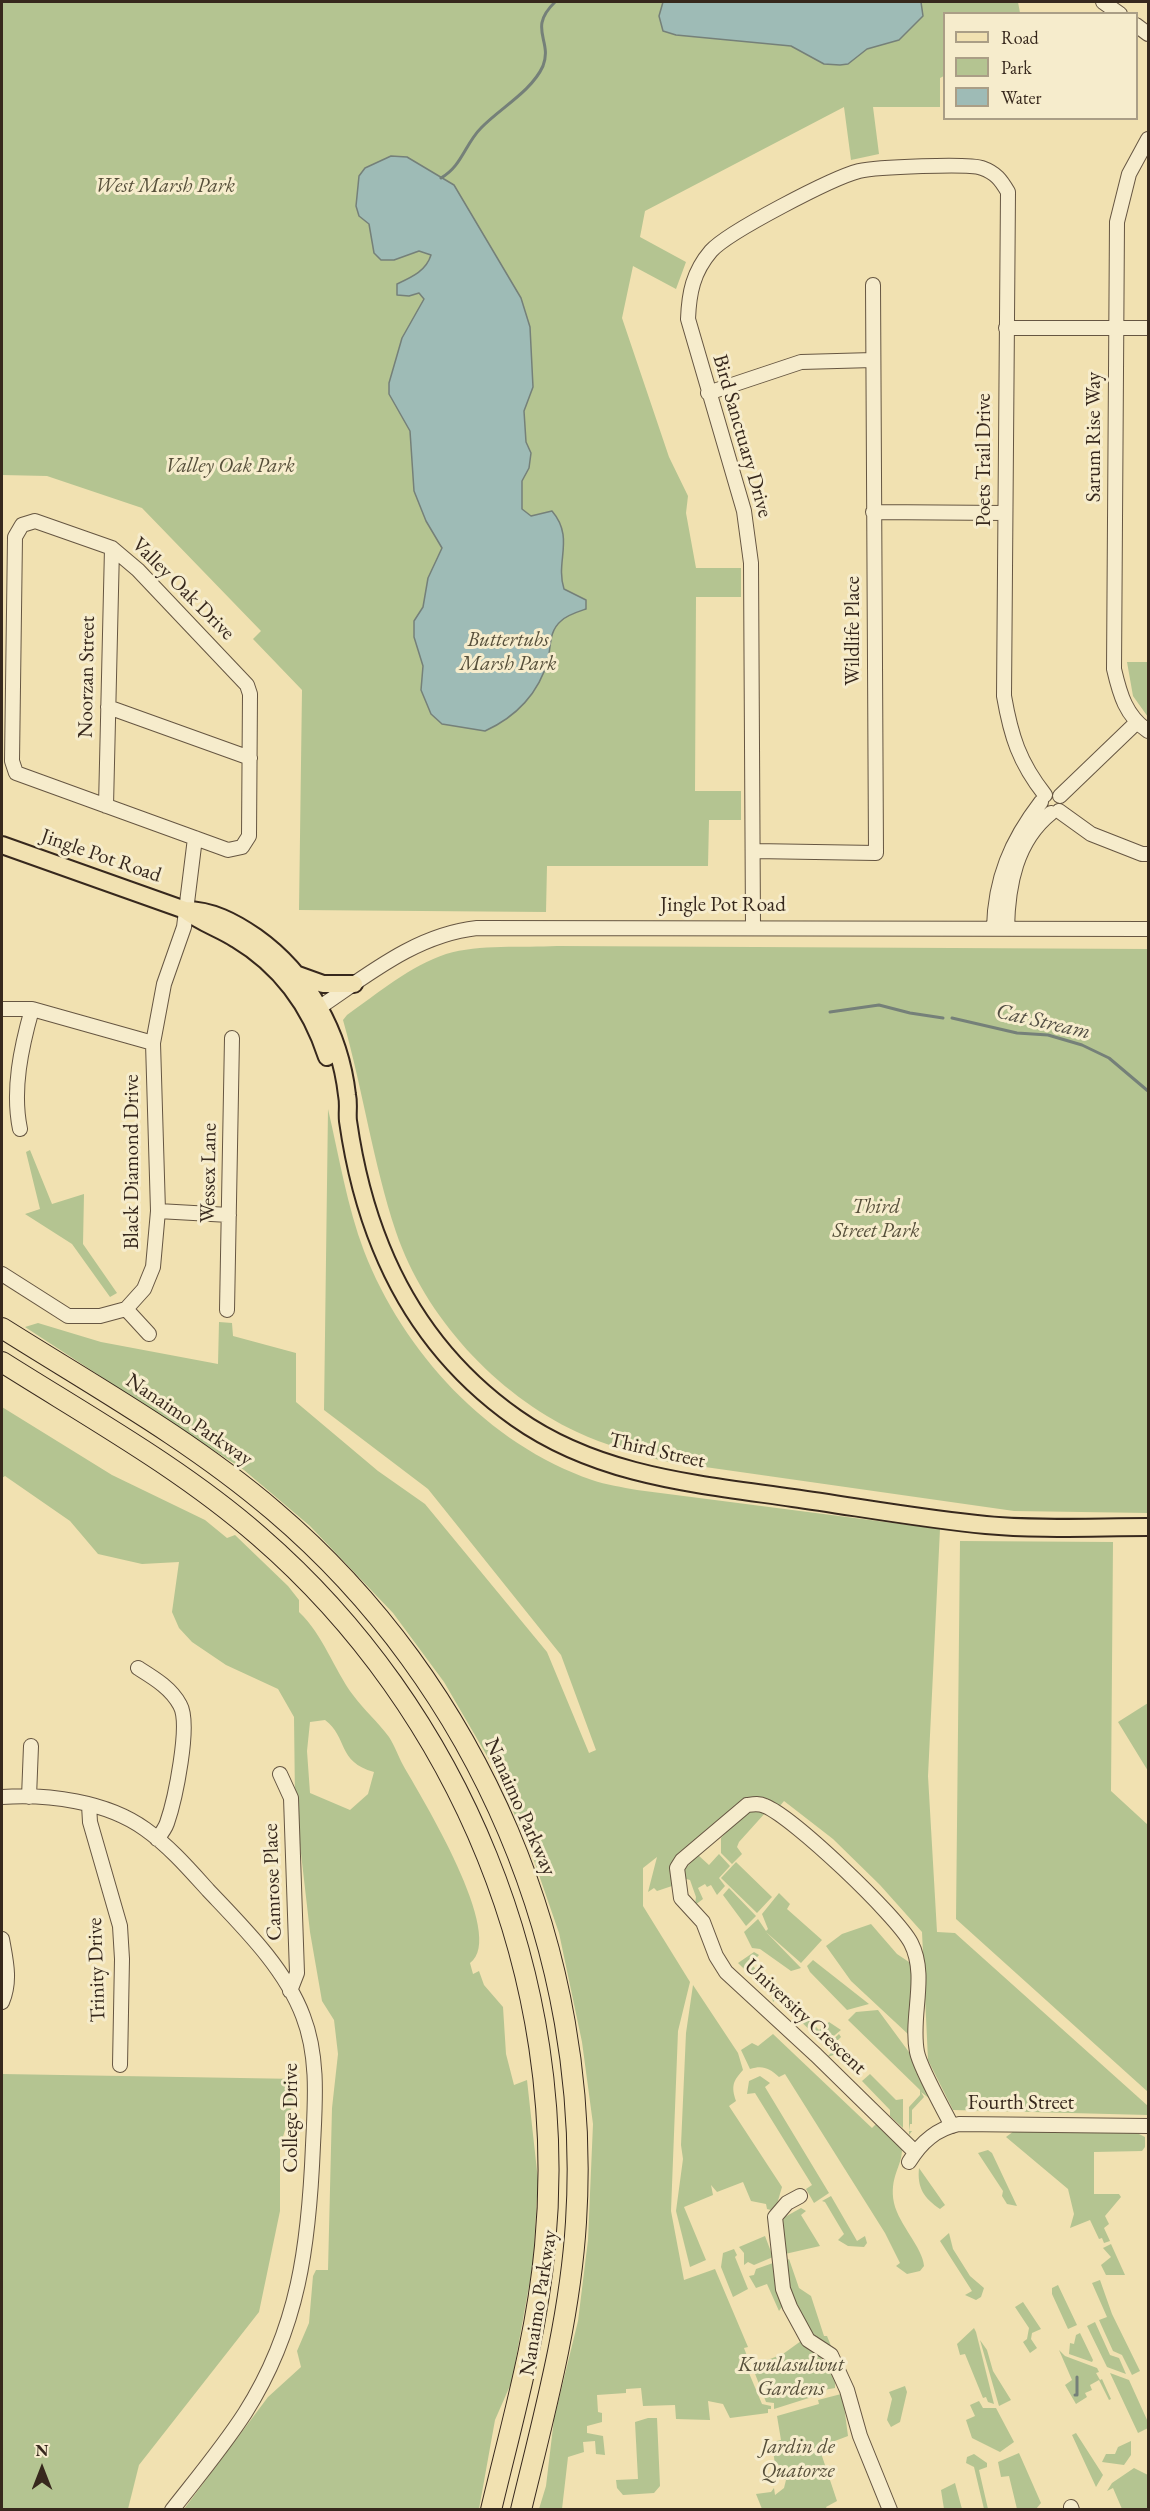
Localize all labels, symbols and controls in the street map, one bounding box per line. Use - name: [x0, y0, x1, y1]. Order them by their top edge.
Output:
- legend: [943, 12, 1138, 120]
- text: Road: [1001, 26, 1039, 49]
- text: Park: [1001, 56, 1032, 79]
- text: Water: [1001, 86, 1042, 109]
- park label: West Marsh Park: [95, 173, 235, 199]
- street label: Bird Sanctuary Drive: [707, 352, 777, 520]
- street label: Sarum Rise Way: [1081, 372, 1107, 502]
- street label: Poets Trail Drive: [971, 393, 997, 527]
- park label: Valley Oak Park: [165, 453, 295, 479]
- street label: Valley Oak Drive: [126, 532, 240, 646]
- street label: Wildlife Place: [840, 576, 866, 686]
- street label: Noorzan Street: [73, 616, 101, 738]
- park label: Buttertubs Marsh Park: [460, 627, 556, 677]
- street label: Jingle Pot Road: [38, 824, 164, 888]
- street label: Jingle Pot Road: [660, 892, 786, 918]
- water label: Cat Stream: [993, 998, 1093, 1046]
- street label: Black Diamond Drive: [119, 1074, 145, 1250]
- street label: Wessex Lane: [196, 1123, 222, 1223]
- park label: Third Street Park: [833, 1194, 919, 1244]
- street label: Nanaimo Parkway: [121, 1368, 257, 1472]
- street label: Third Street: [606, 1428, 708, 1474]
- street label: Nanaimo Parkway: [478, 1734, 562, 1880]
- street label: Camrose Place: [258, 1823, 288, 1941]
- street label: Trinity Drive: [83, 1917, 111, 2023]
- street label: University Crescent: [738, 1954, 872, 2080]
- street label: College Drive: [278, 2063, 304, 2173]
- street label: Fourth Street: [968, 2090, 1074, 2116]
- street label: Nanaimo Parkway: [515, 2228, 563, 2378]
- park label: Kwulasulwut Gardens: [738, 2352, 844, 2402]
- park label: Jardin de Quatorze: [761, 2434, 835, 2484]
- north arrow: [12, 2439, 72, 2499]
- text: N: [36, 2440, 48, 2461]

